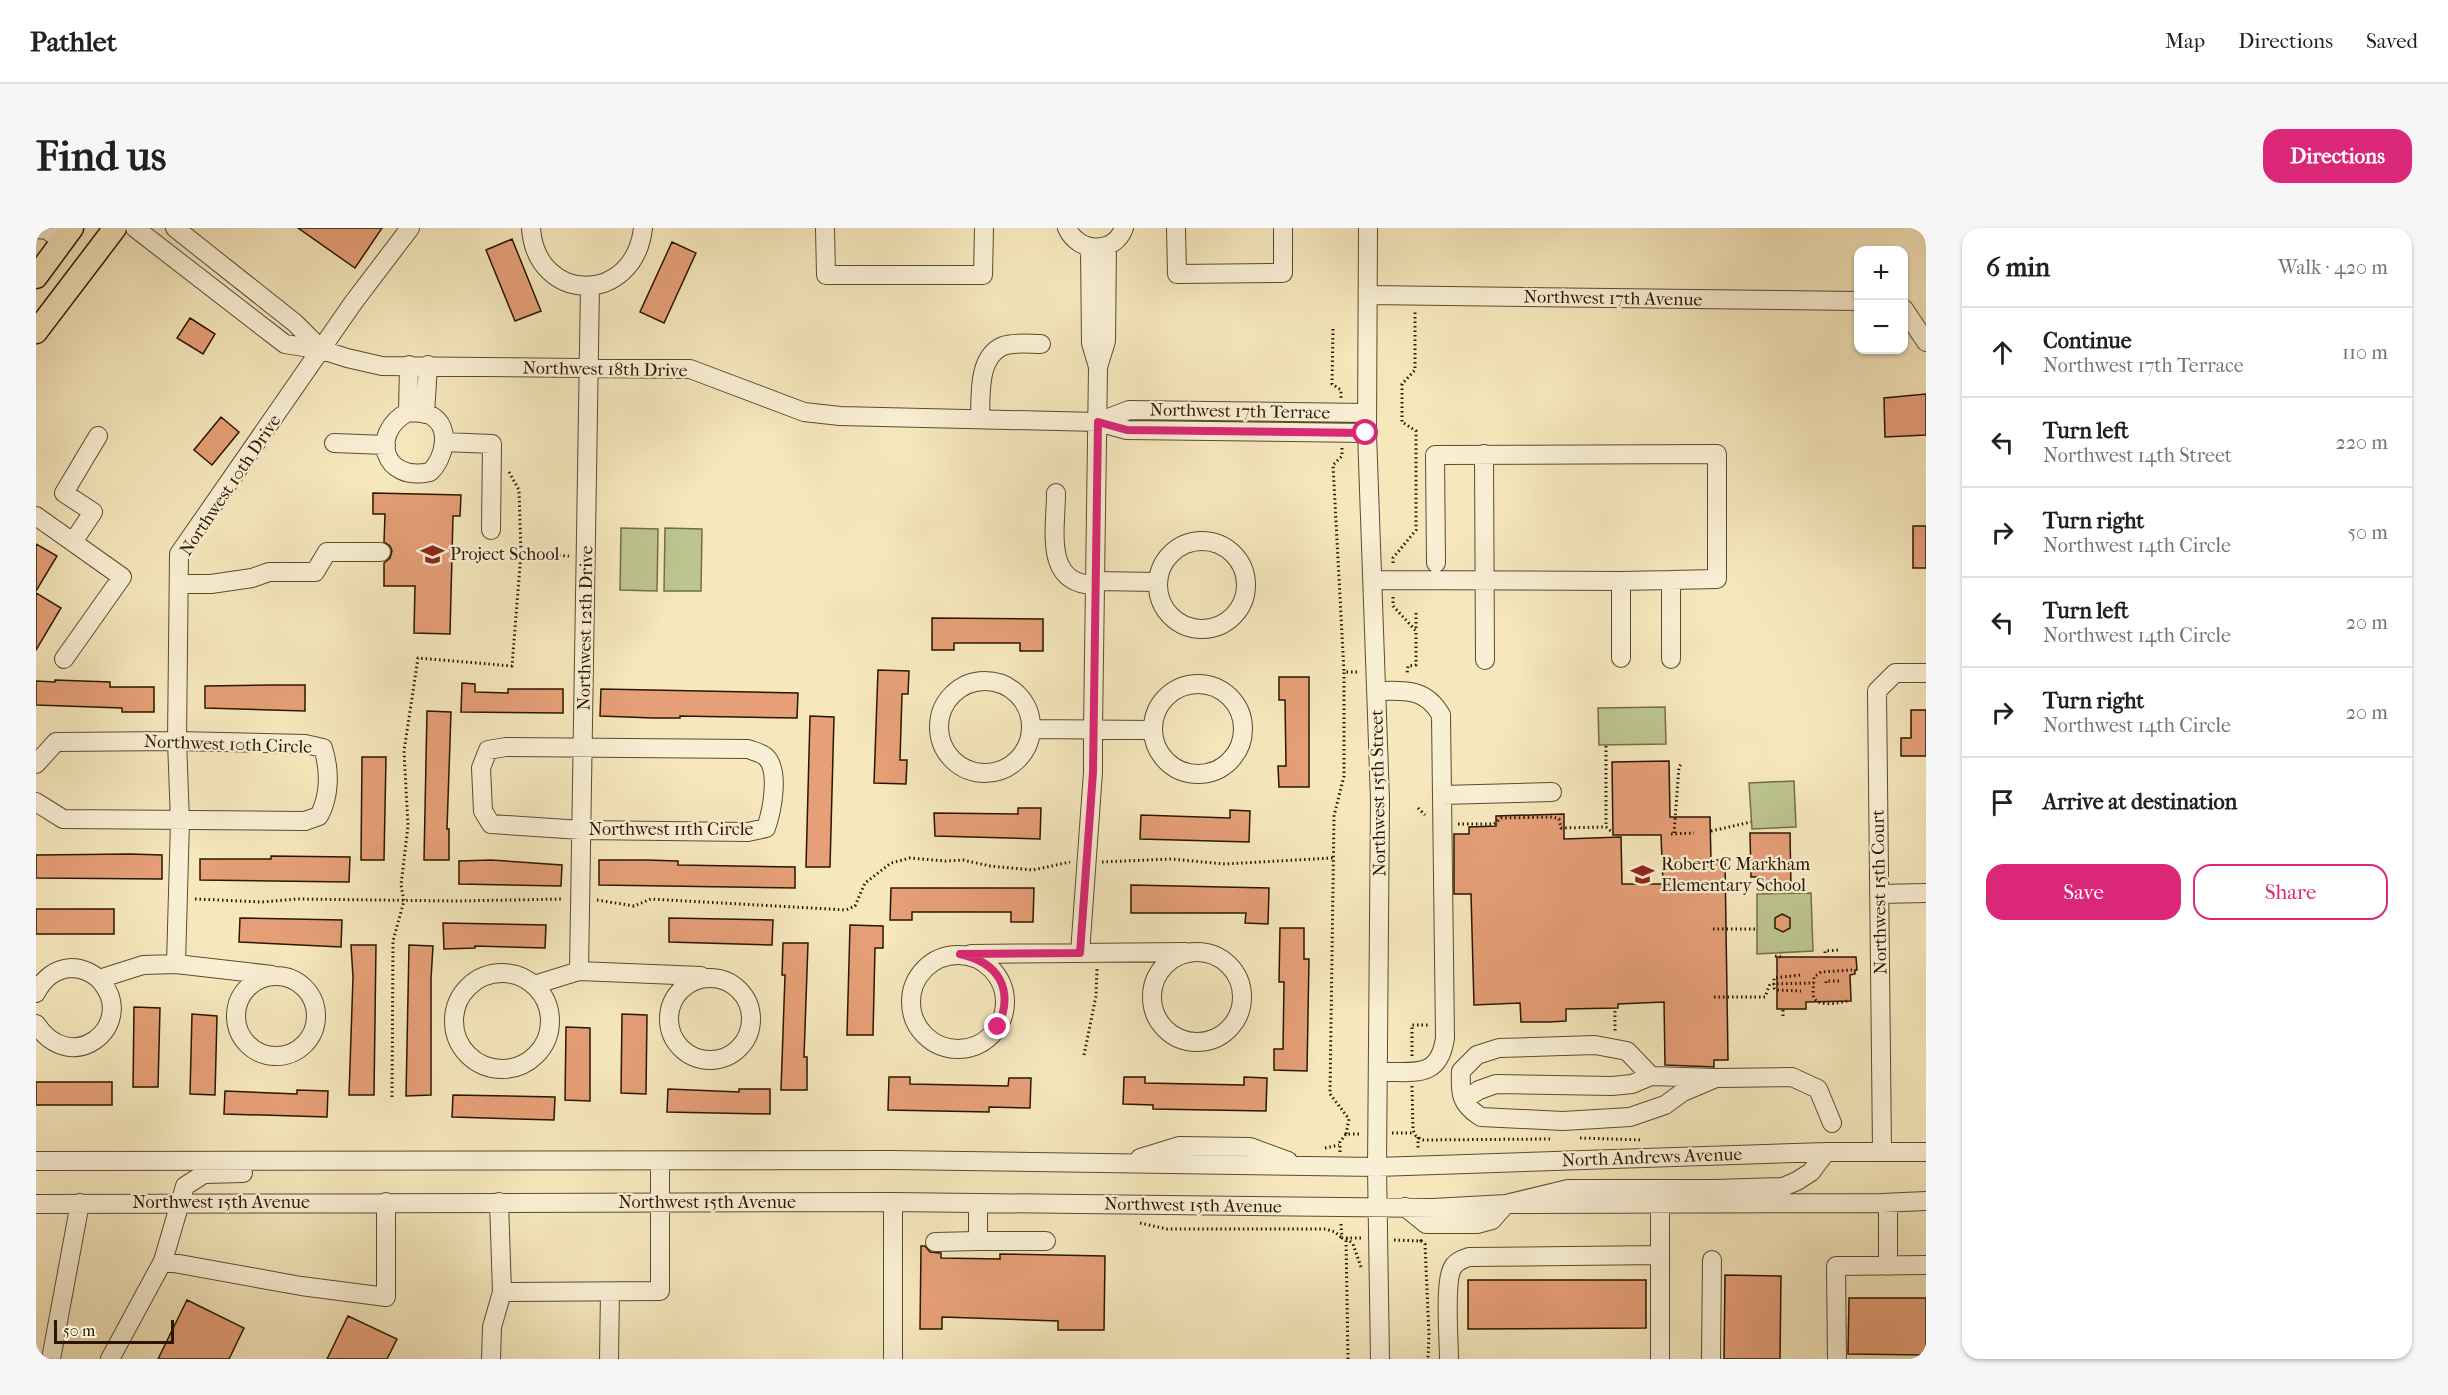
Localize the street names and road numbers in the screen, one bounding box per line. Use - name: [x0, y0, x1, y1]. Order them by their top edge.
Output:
- street label: Northwest 17th Avenue: [1523, 286, 1703, 311]
- street label: Northwest 18th Drive: [522, 358, 688, 381]
- street label: Northwest 17th Terrace: [1150, 399, 1331, 424]
- street label: Northwest 10th Drive: [175, 411, 286, 560]
- street label: Northwest 12th Drive: [574, 545, 597, 711]
- street label: Northwest 15th Street: [1367, 709, 1390, 877]
- street label: Northwest 10th Circle: [144, 731, 313, 758]
- street label: Northwest 15th Court: [1868, 809, 1891, 975]
- street label: Northwest 11th Circle: [589, 819, 754, 840]
- street label: North Andrews Avenue: [1561, 1144, 1743, 1171]
- street label: Northwest 15th Avenue: [132, 1192, 310, 1213]
- street label: Northwest 15th Avenue: [618, 1192, 796, 1213]
- street label: Northwest 15th Avenue: [1104, 1193, 1282, 1218]

